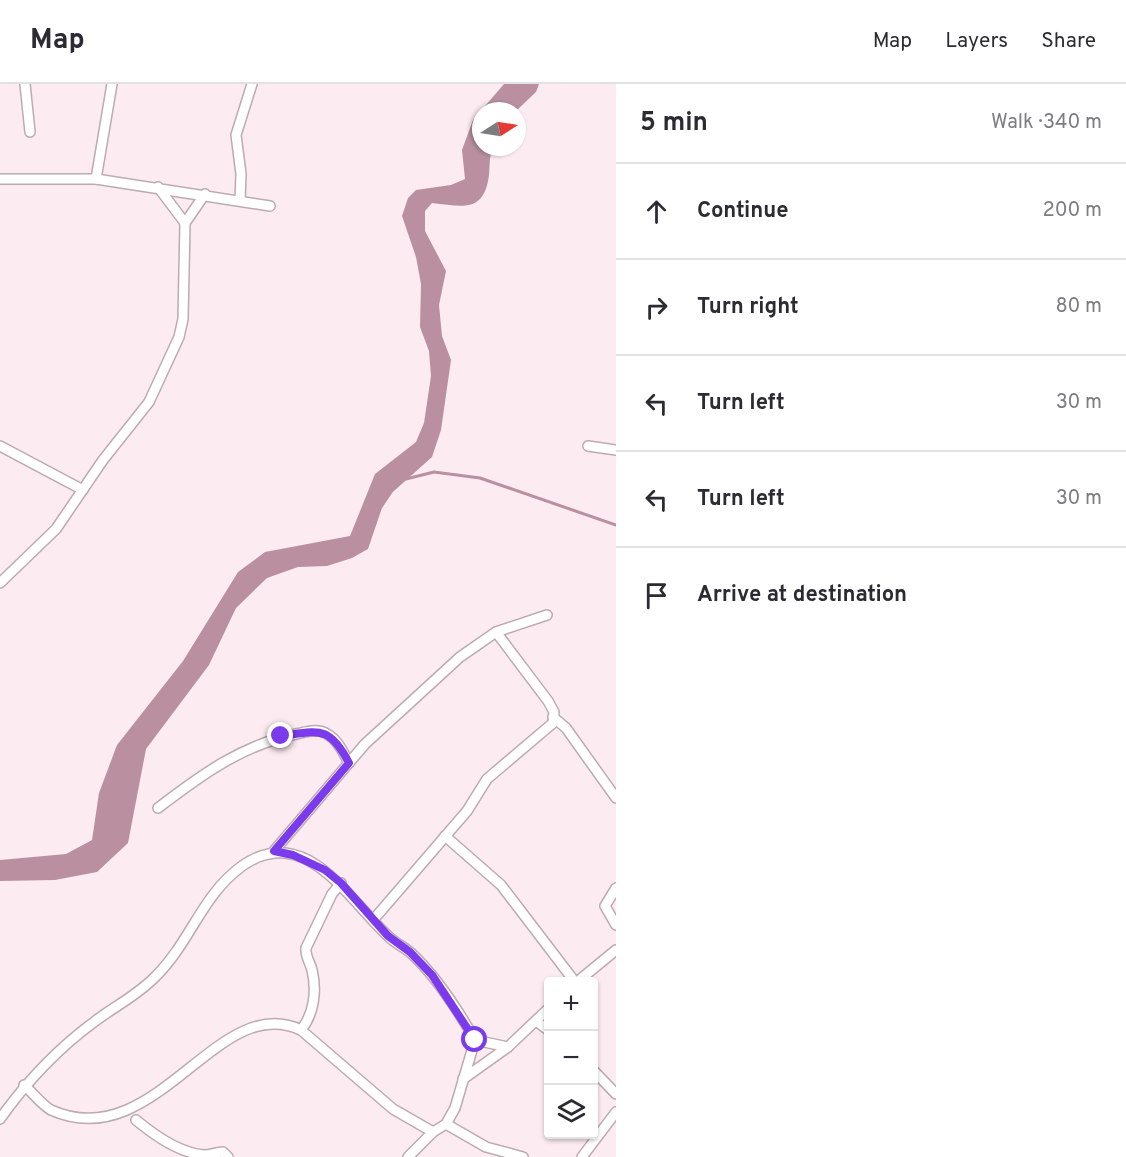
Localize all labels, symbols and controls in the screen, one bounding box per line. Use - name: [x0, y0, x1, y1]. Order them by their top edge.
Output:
- text: Map: [30, 23, 85, 59]
- text: Map: [873, 28, 912, 55]
- text: Layers: [945, 28, 1008, 55]
- text: Share: [1041, 28, 1096, 55]
- north arrow: [472, 102, 526, 156]
- text: 5 min: [640, 107, 708, 140]
- text: Walk · 340 m: [991, 110, 1102, 136]
- icon: ahead: [640, 195, 673, 228]
- text: Continue: [697, 198, 788, 225]
- text: 200 m: [1043, 198, 1102, 224]
- icon: right: [640, 291, 673, 324]
- text: Turn right: [697, 294, 799, 321]
- text: 80 m: [1056, 294, 1102, 320]
- icon: left: [640, 387, 673, 420]
- text: Turn left: [697, 390, 785, 417]
- text: 30 m: [1056, 390, 1102, 416]
- icon: left: [640, 483, 673, 516]
- text: Turn left: [697, 486, 785, 513]
- text: 30 m: [1056, 486, 1102, 512]
- icon: arrive: [640, 579, 673, 612]
- text: Arrive at destination: [697, 582, 907, 609]
- route end: [267, 722, 293, 748]
- map controls: [544, 977, 598, 1139]
- button: +: [544, 977, 598, 1031]
- route start: [461, 1026, 487, 1052]
- button: −: [544, 1031, 598, 1085]
- button: layers: [544, 1085, 598, 1139]

